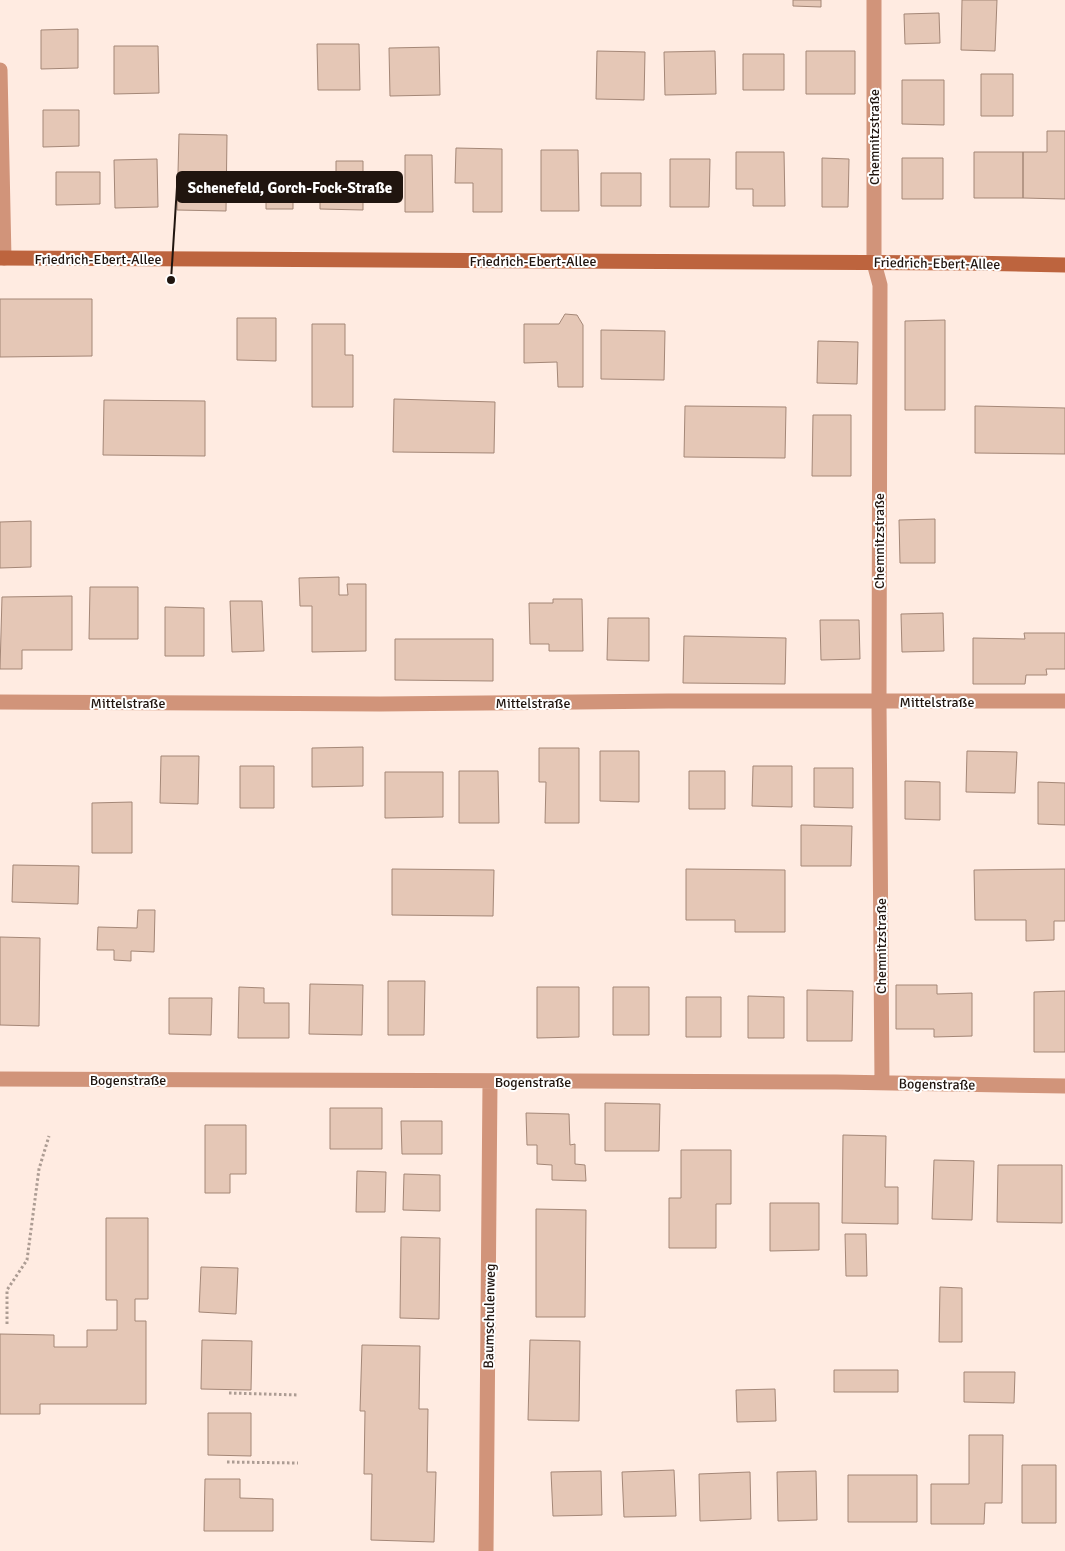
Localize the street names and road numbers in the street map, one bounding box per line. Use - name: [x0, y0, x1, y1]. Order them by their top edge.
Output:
- street label: Chemnitzstraße: [866, 89, 883, 185]
- street label: Friedrich-Ebert-Allee: [35, 251, 161, 268]
- street label: Friedrich-Ebert-Allee: [470, 253, 596, 270]
- street label: Friedrich-Ebert-Allee: [873, 254, 1001, 273]
- street label: Chemnitzstraße: [871, 493, 888, 589]
- street label: Mittelstraße: [900, 694, 974, 711]
- street label: Mittelstraße: [91, 695, 165, 712]
- street label: Mittelstraße: [496, 695, 570, 712]
- street label: Chemnitzstraße: [873, 898, 890, 994]
- street label: Bogenstraße: [90, 1072, 166, 1089]
- street label: Bogenstraße: [495, 1074, 571, 1091]
- street label: Bogenstraße: [898, 1075, 976, 1094]
- street label: Baumschulenweg: [480, 1263, 499, 1369]

